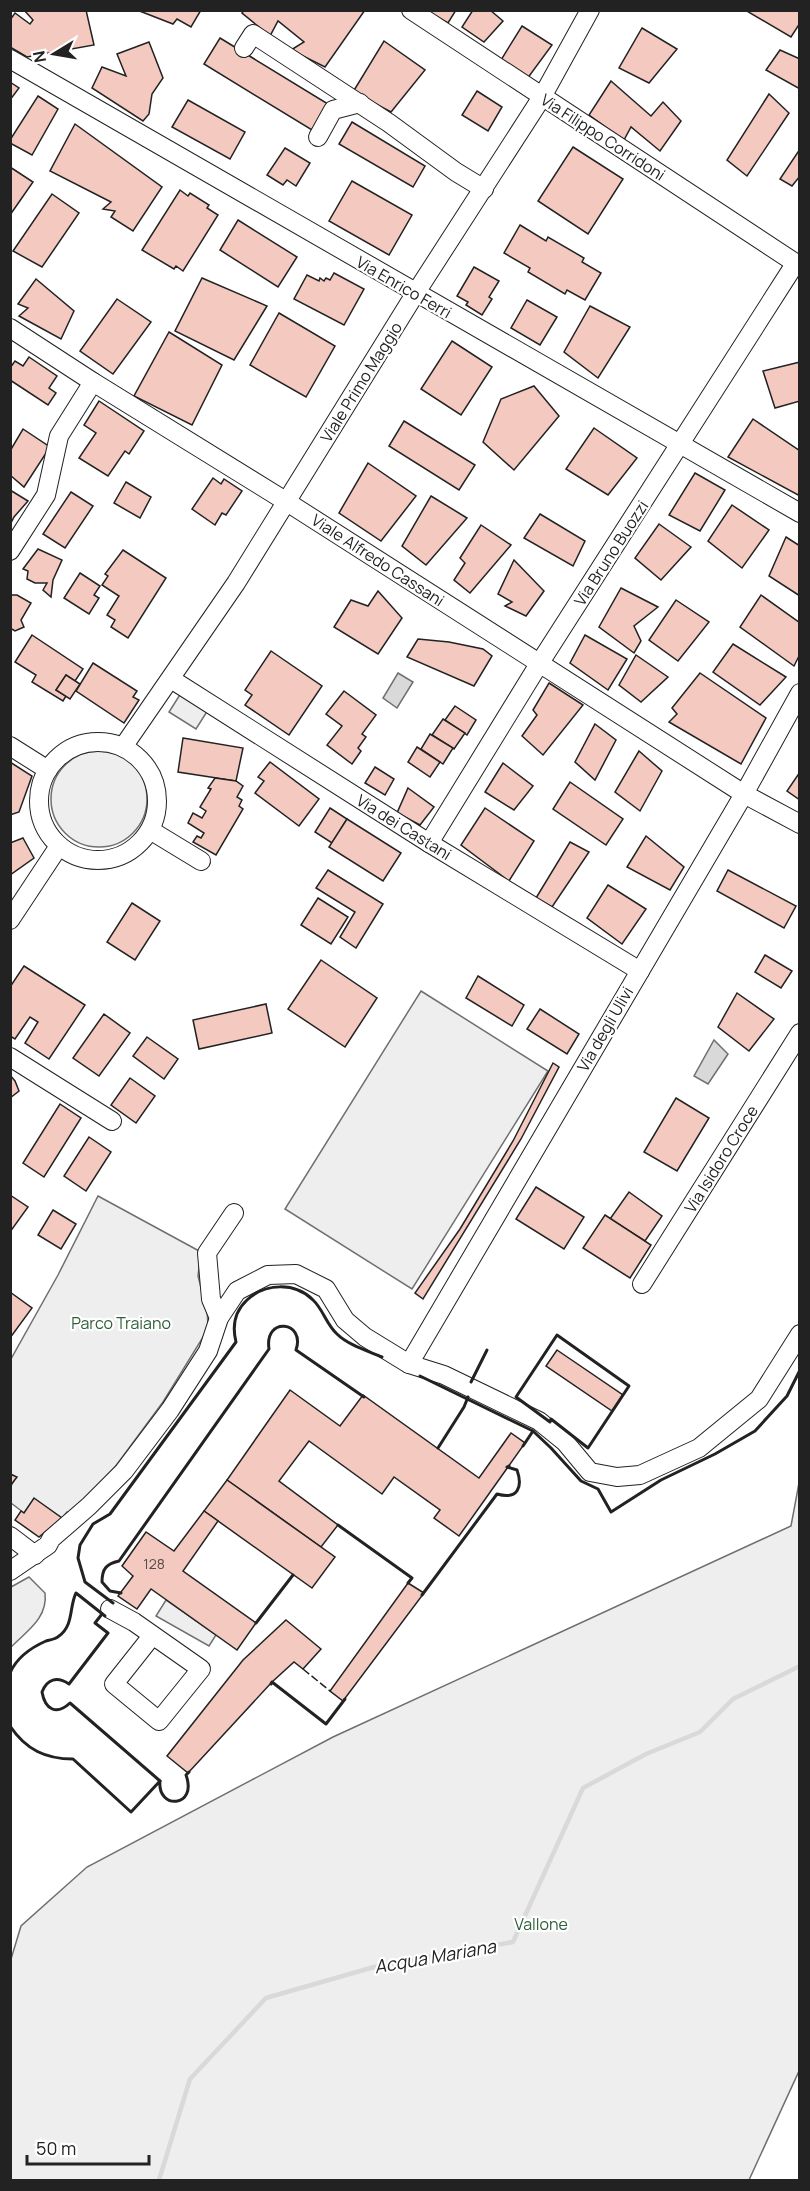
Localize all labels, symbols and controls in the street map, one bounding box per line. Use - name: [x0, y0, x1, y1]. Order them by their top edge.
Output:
- north arrow: [24, 24, 84, 84]
- text: N: [27, 49, 51, 65]
- street label: Via Filippo Corridoni: [536, 88, 670, 186]
- street label: Via Enrico Ferri: [352, 251, 456, 323]
- street label: Viale Primo Maggio: [315, 318, 407, 446]
- street label: Via Bruno Buozzi: [569, 496, 653, 610]
- street label: Viale Alfredo Cassani: [307, 509, 449, 611]
- street label: Via dei Castani: [352, 789, 456, 865]
- street label: Via degli Ulivi: [572, 982, 638, 1076]
- street label: Via Isidoro Croce: [679, 1101, 763, 1217]
- park label: Parco Traiano: [71, 1312, 171, 1334]
- house number: 128: [143, 1554, 165, 1573]
- park label: Vallone: [514, 1913, 568, 1935]
- water label: Acqua Mariana: [372, 1933, 498, 1978]
- scale bar: [27, 2128, 148, 2166]
- text: 50 m: [36, 2136, 76, 2160]

